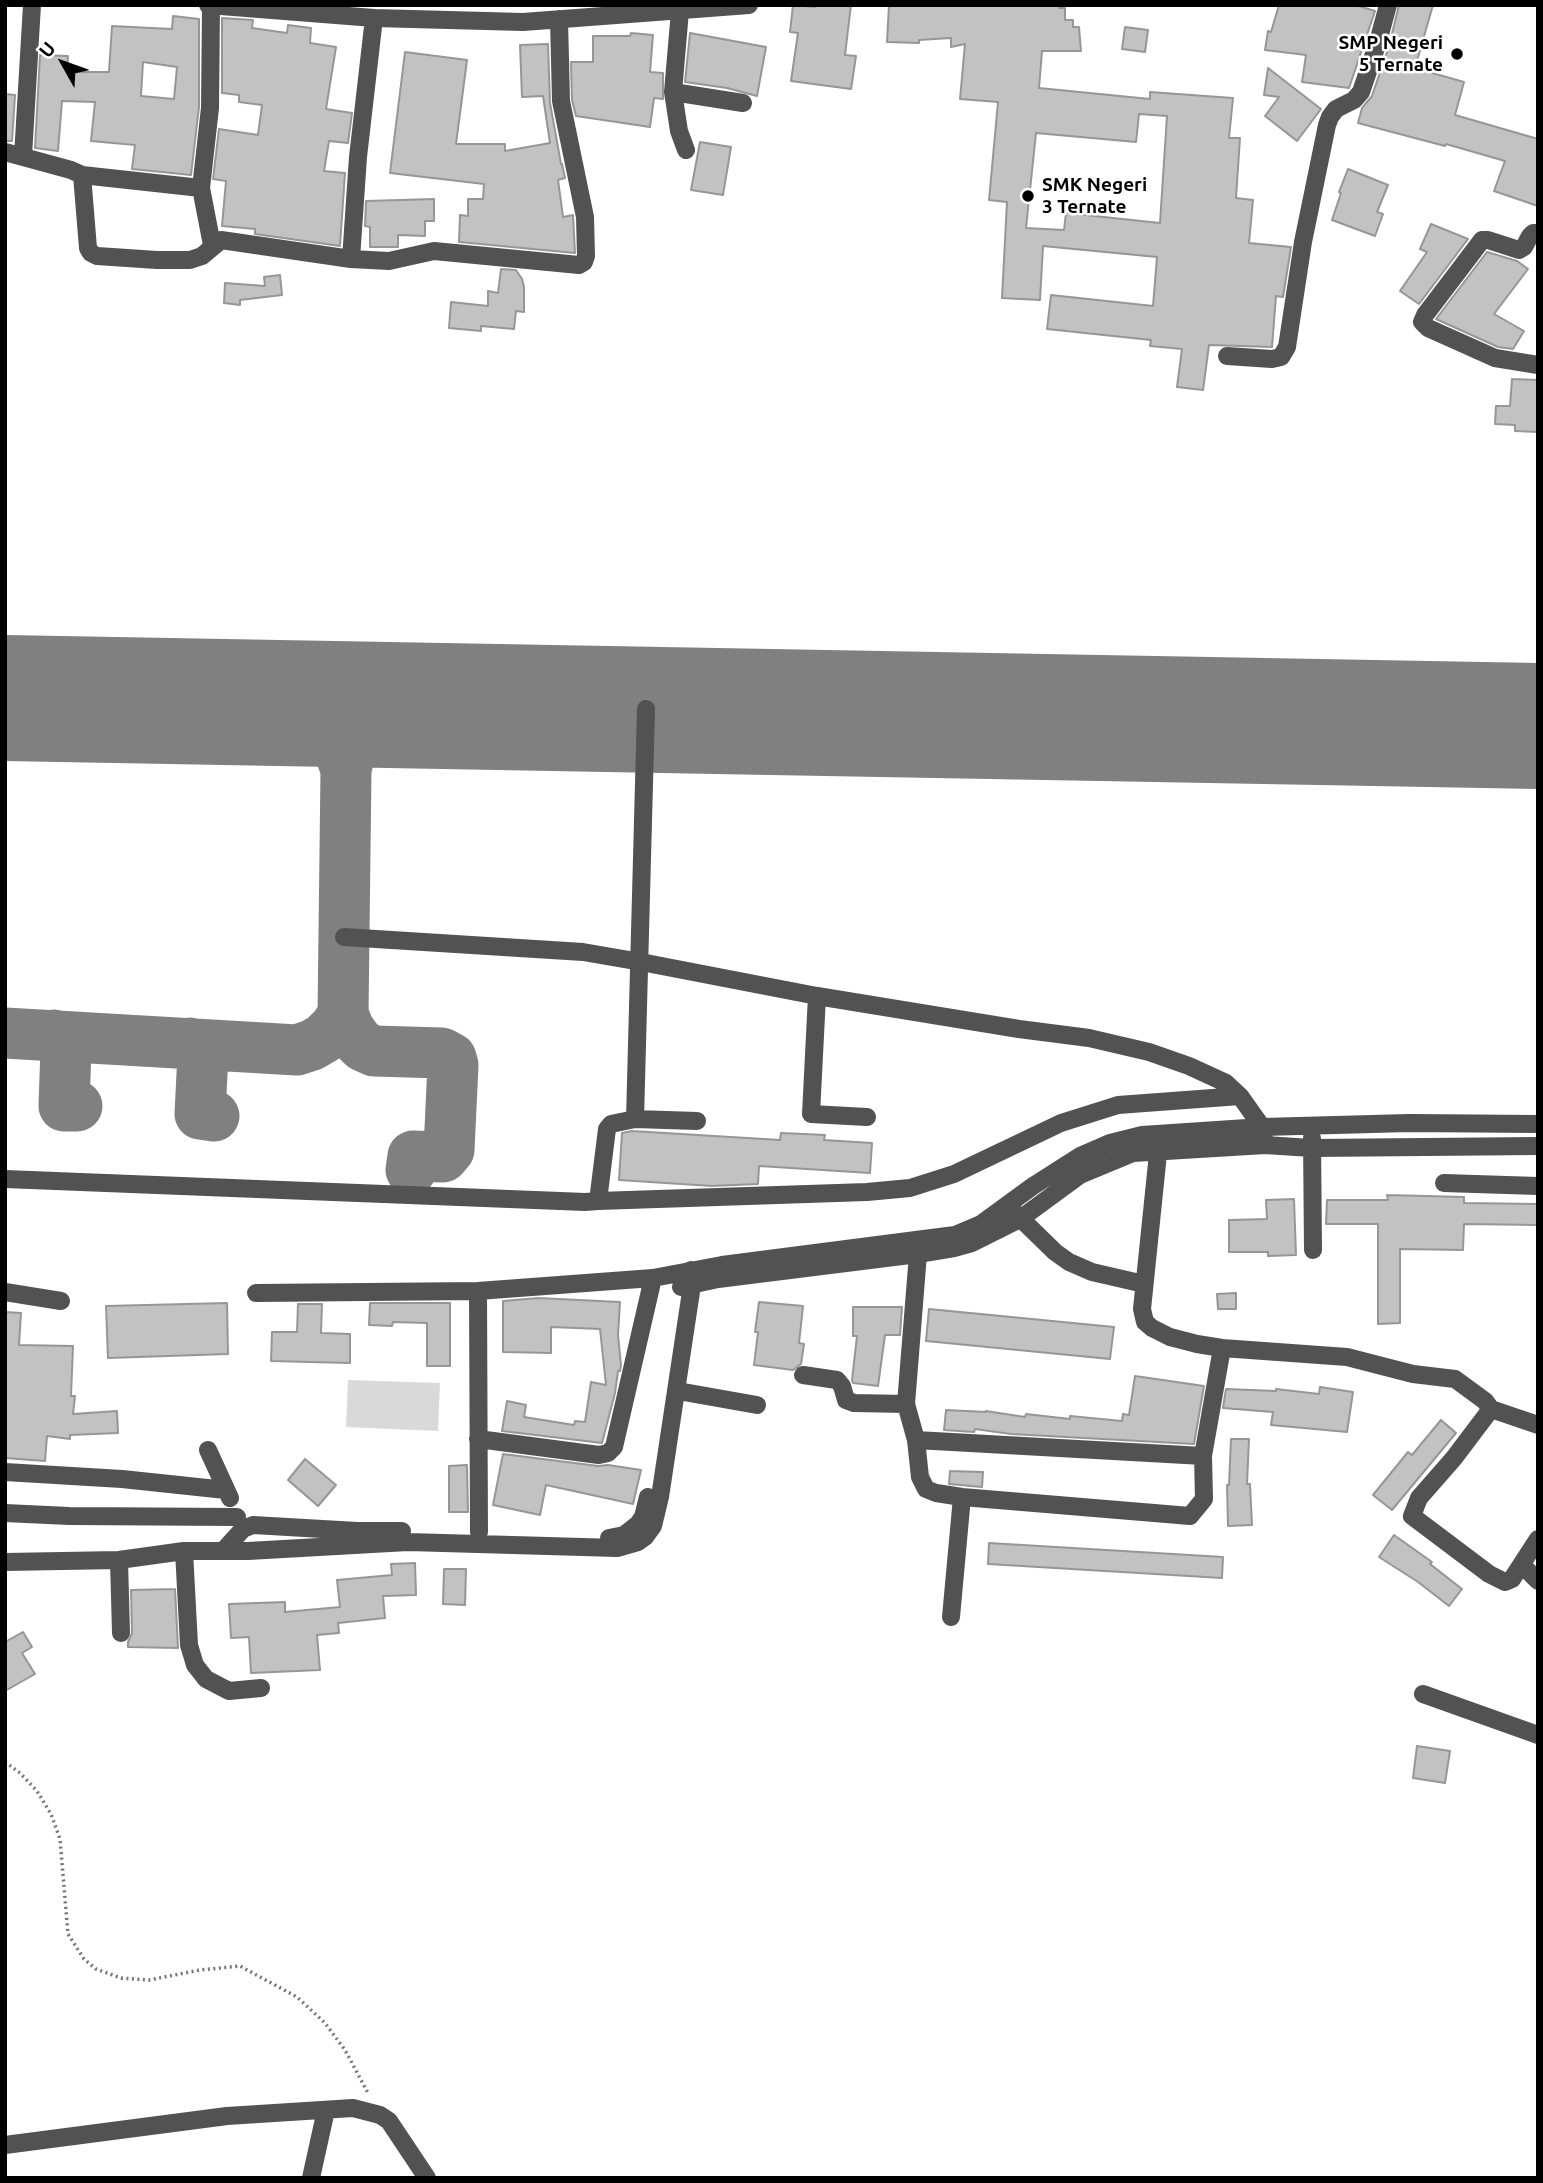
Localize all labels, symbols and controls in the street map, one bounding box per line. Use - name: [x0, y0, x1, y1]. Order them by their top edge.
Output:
- north arrow: [28, 28, 98, 98]
- place label: SMP Negeri 5 Ternate: [1338, 32, 1443, 76]
- text: U: [34, 37, 60, 62]
- marker: SMP Negeri 5 Ternate: [1449, 46, 1465, 62]
- place label: SMK Negeri 3 Ternate: [1042, 174, 1147, 218]
- marker: SMK Negeri 3 Ternate: [1020, 188, 1036, 204]

